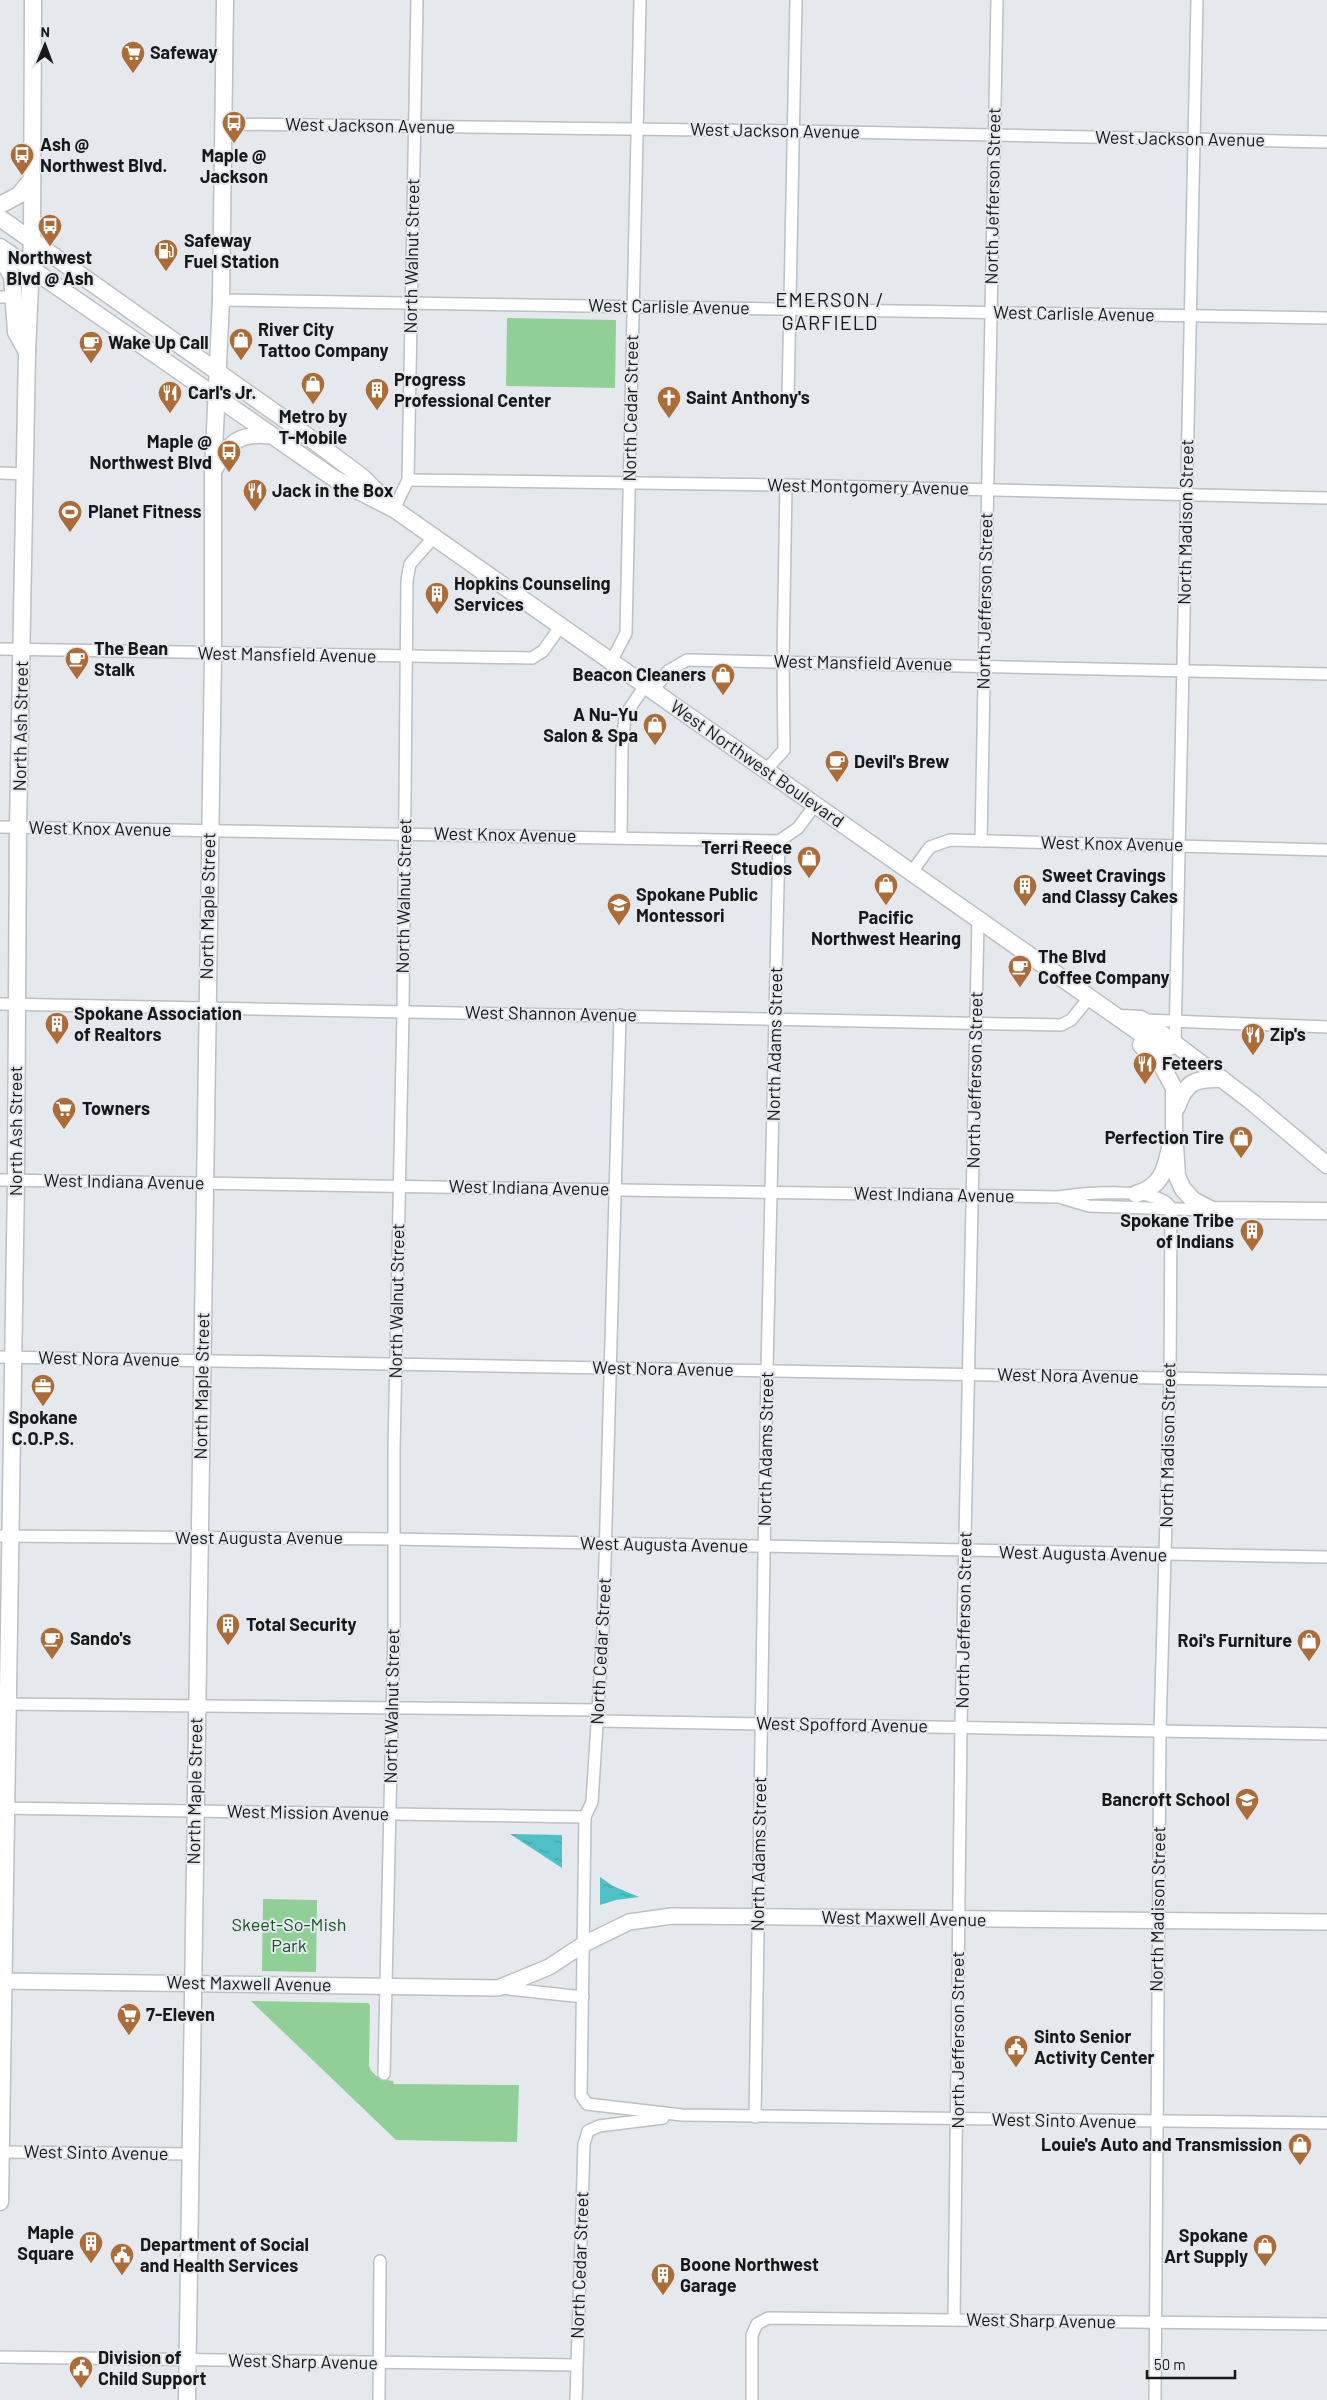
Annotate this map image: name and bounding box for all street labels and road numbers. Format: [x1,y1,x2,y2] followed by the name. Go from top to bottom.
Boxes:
[979,107,1005,285] street label: North Jefferson Street
[285,113,455,137] street label: West Jackson Avenue
[690,118,860,142] street label: West Jackson Avenue
[1095,126,1265,150] street label: West Jackson Avenue
[399,178,423,334] street label: North Walnut Street
[588,294,750,318] street label: West Carlisle Avenue
[993,301,1155,325] street label: West Carlisle Avenue
[618,334,642,482] street label: North Cedar Street
[1173,439,1197,605] street label: North Madison Street
[767,473,969,499] street label: West Montgomery Avenue
[971,512,997,690] street label: North Jefferson Street
[197,641,377,667] street label: West Mansfield Avenue
[773,649,953,675] street label: West Mansfield Avenue
[8,660,32,792] street label: North Ash Street
[666,695,849,832] street label: West Northwest Boulevard
[28,816,172,840] street label: West Knox Avenue
[391,818,415,974] street label: North Walnut Street
[433,822,577,846] street label: West Knox Avenue
[1040,831,1184,855] street label: West Knox Avenue
[195,832,219,980] street label: North Maple Street
[762,966,786,1121] street label: North Adams Street
[961,991,987,1169] street label: North Jefferson Street
[465,1000,637,1026] street label: West Shannon Avenue
[4,1066,26,1196] street label: North Ash Street
[43,1169,205,1193] street label: West Indiana Avenue
[448,1175,610,1199] street label: West Indiana Avenue
[853,1182,1015,1206] street label: West Indiana Avenue
[384,1223,408,1379] street label: North Walnut Street
[189,1312,213,1460] street label: North Maple Street
[38,1346,180,1370] street label: West Nora Avenue
[592,1356,734,1380] street label: West Nora Avenue
[1155,1362,1179,1528] street label: North Madison Street
[997,1363,1139,1387] street label: West Nora Avenue
[753,1371,777,1526] street label: North Adams Street
[175,1526,343,1548] street label: West Augusta Avenue
[950,1531,976,1709] street label: North Jefferson Street
[580,1532,748,1556] street label: West Augusta Avenue
[999,1541,1167,1565] street label: West Augusta Avenue
[585,1577,615,1725] street label: North Cedar Street
[379,1628,403,1784] street label: North Walnut Street
[756,1712,928,1736] street label: West Spofford Avenue
[182,1717,206,1865] street label: North Maple Street
[746,1776,770,1931] street label: North Adams Street
[227,1800,389,1824] street label: West Mission Avenue
[1145,1826,1169,1992] street label: North Madison Street
[821,1906,987,1930] street label: West Maxwell Avenue
[946,1951,968,2129] street label: North Jefferson Street
[166,1971,332,1995] street label: West Maxwell Avenue
[991,2108,1137,2132] street label: West Sinto Avenue
[23,2140,169,2164] street label: West Sinto Avenue
[565,2191,593,2339] street label: North Cedar Street
[966,2308,1116,2332] street label: West Sharp Avenue
[228,2349,378,2373] street label: West Sharp Avenue

